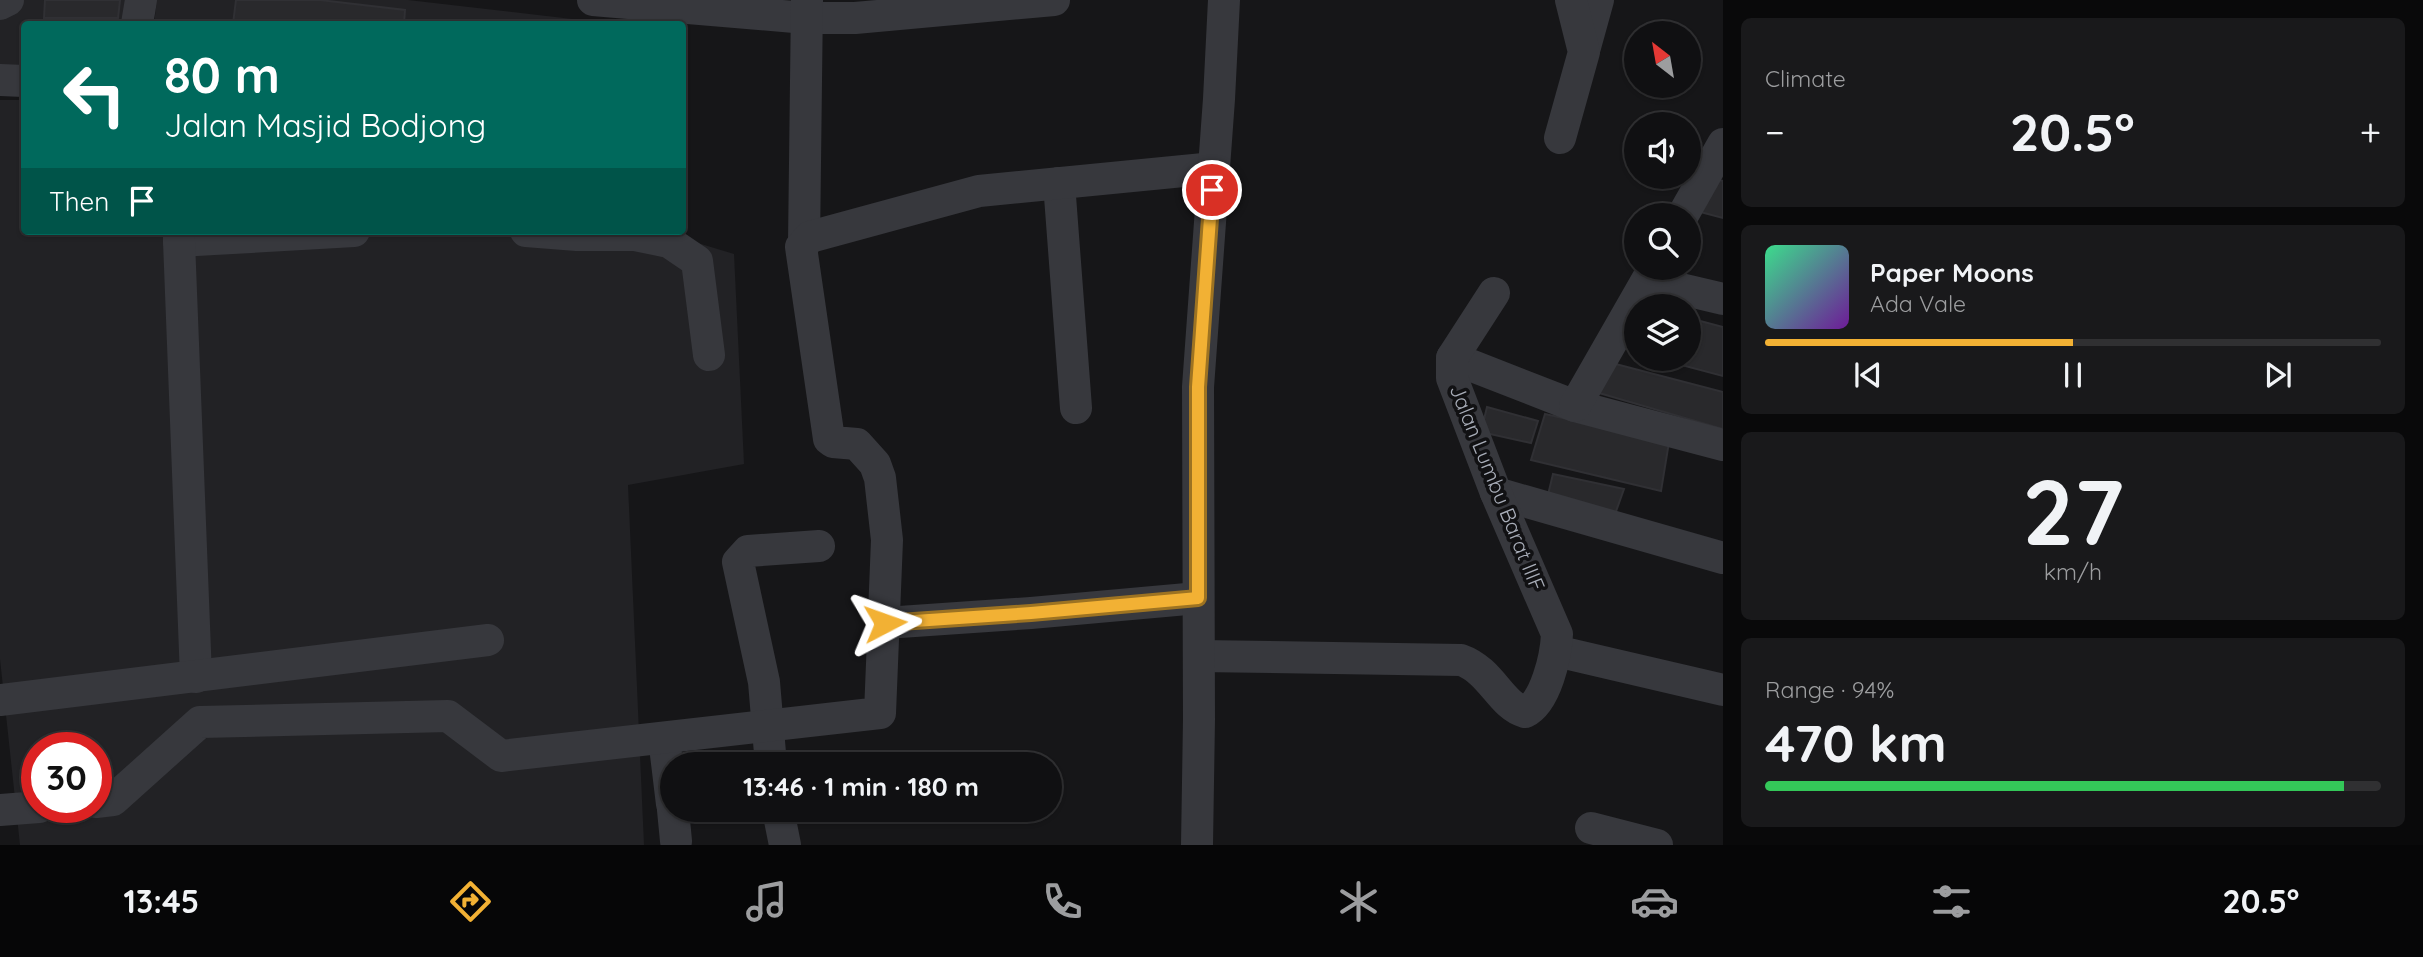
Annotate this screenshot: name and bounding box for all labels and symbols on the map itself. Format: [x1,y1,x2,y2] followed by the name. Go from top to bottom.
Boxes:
[1624,21,1701,98] north arrow
[1182,160,1242,220] pin
[1445,381,1551,595] street label: Jalan Lumbu Barat IIIF
[848,586,922,660] position arrow
[21,732,112,823] speed limit sign: 30

